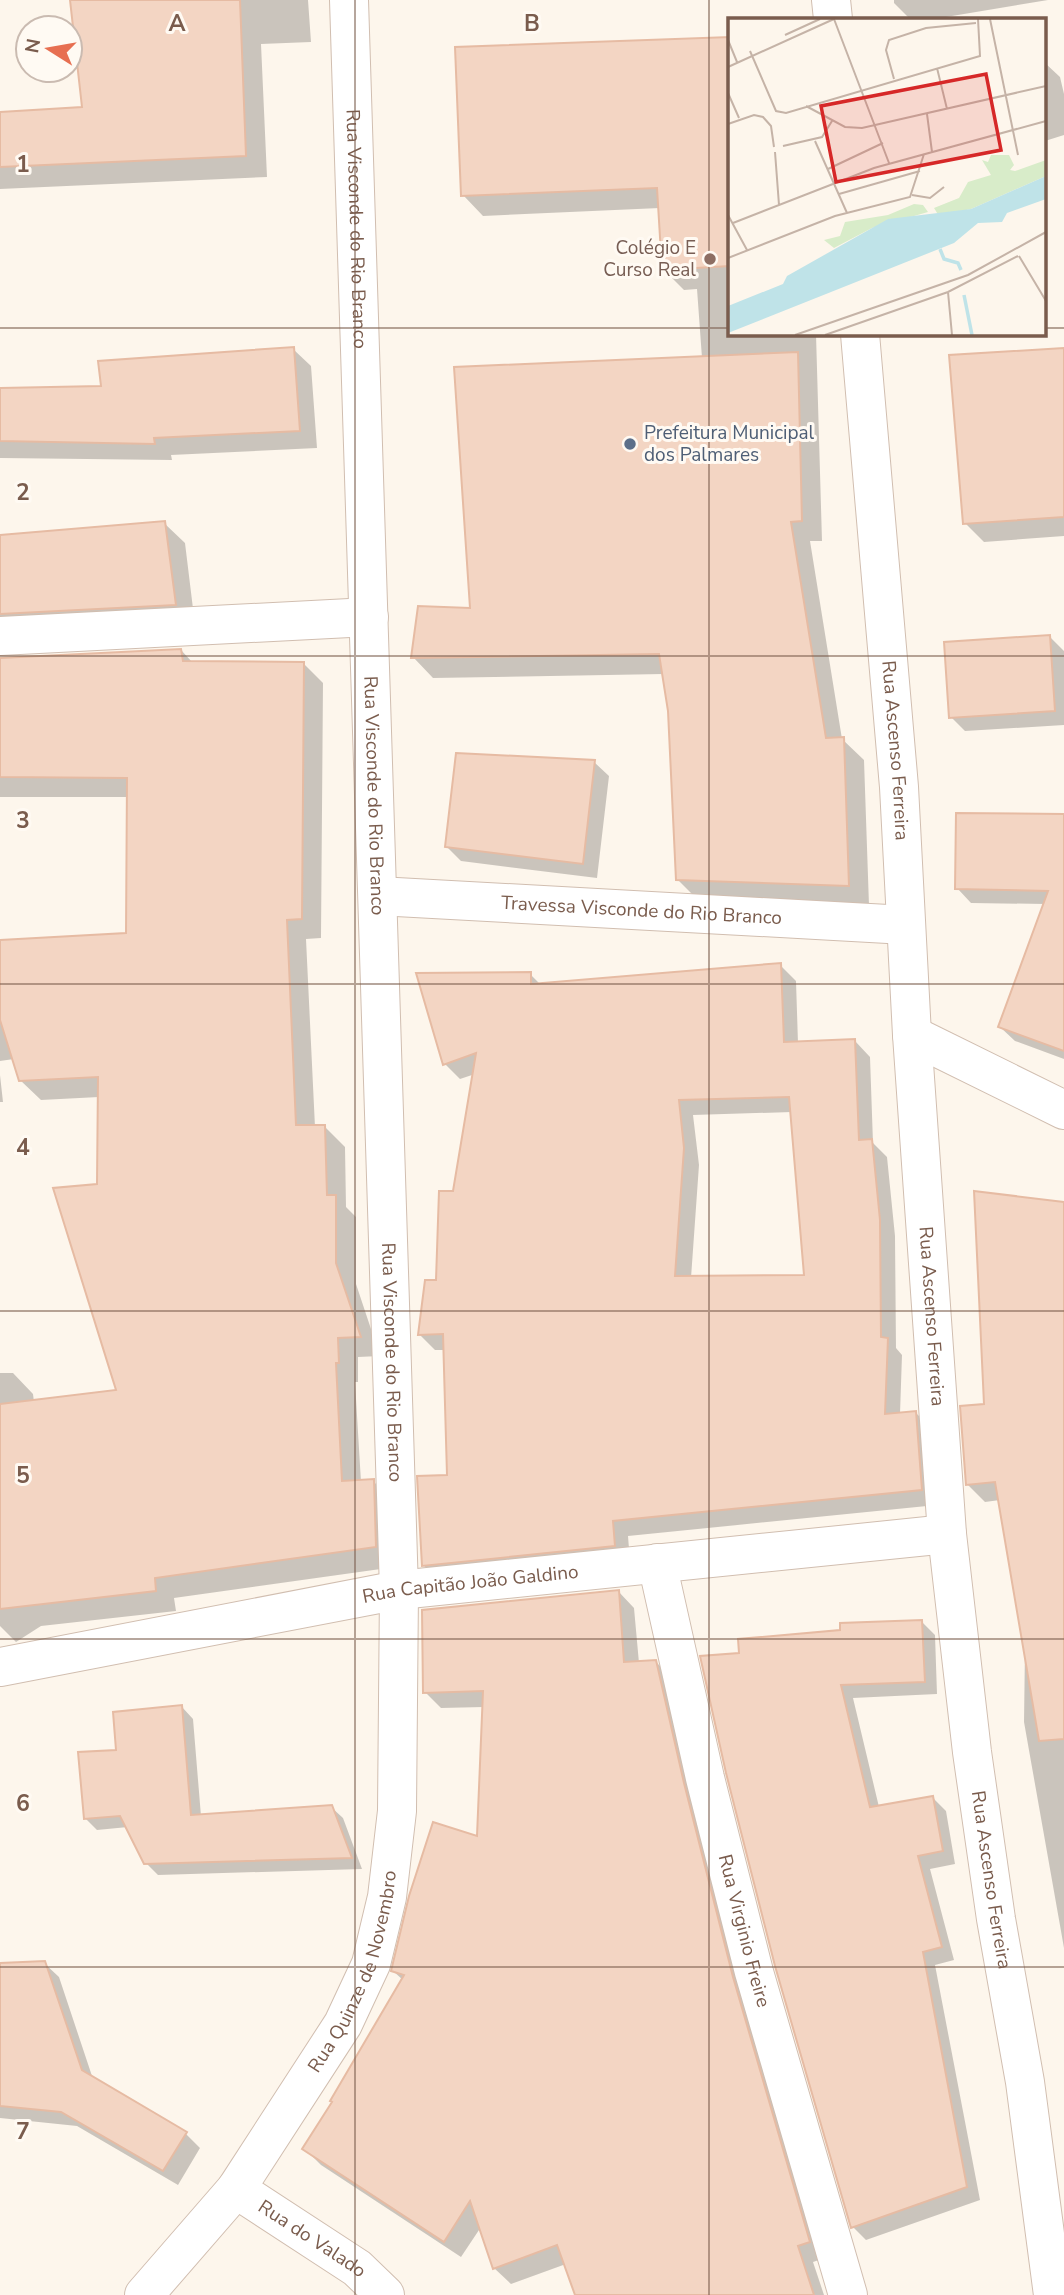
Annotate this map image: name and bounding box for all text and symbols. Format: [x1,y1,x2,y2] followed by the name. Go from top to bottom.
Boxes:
[168,8,186,39] text: A
[524,8,540,39] text: B
[14,14,84,84] north arrow
[728,18,1046,336] inset map
[19,36,47,55] text: N
[339,109,373,349] street label: Rua Visconde do Rio Branco
[16,149,30,180] text: 1
[603,235,696,283] place label: Colégio E Curso Real
[702,251,718,267] marker: Colégio E Curso Real
[644,420,815,468] place label: Prefeitura Municipal dos Palmares
[622,436,638,452] marker: Prefeitura Municipal dos Palmares
[16,477,30,508] text: 2
[875,659,915,841] street label: Rua Ascenso Ferreira
[357,675,391,916] street label: Rua Visconde do Rio Branco
[16,805,30,836] text: 3
[500,890,783,931] street label: Travessa Visconde do Rio Branco
[16,1132,30,1163] text: 4
[912,1225,951,1407] street label: Rua Ascenso Ferreira
[375,1242,409,1483] street label: Rua Visconde do Rio Branco
[16,1460,30,1491] text: 5
[360,1559,580,1610] street label: Rua Capitão João Galdino
[16,1788,30,1819] text: 6
[965,1789,1018,1971] street label: Rua Ascenso Ferreira
[712,1852,777,2010] street label: Rua Virginio Freire
[302,1869,403,2078] street label: Rua Quinze de Novembro
[16,2116,30,2147] text: 7
[253,2194,372,2283] street label: Rua do Valado

